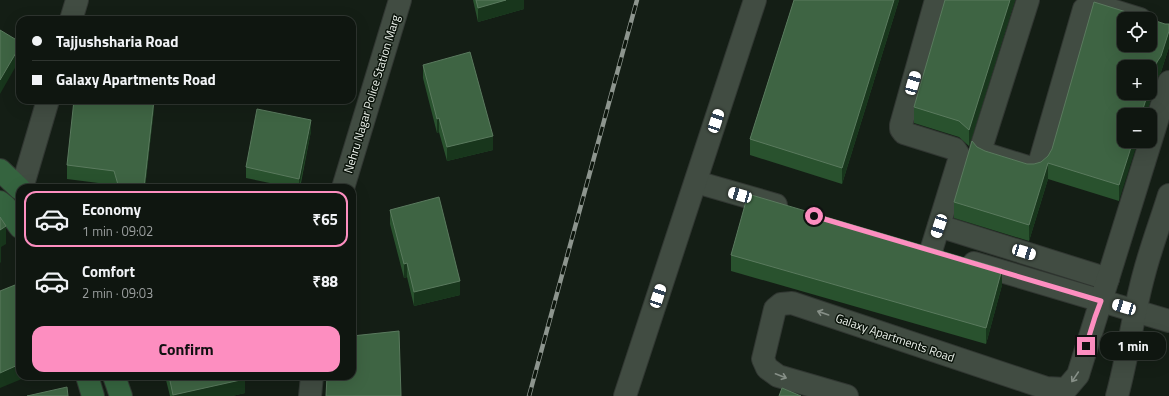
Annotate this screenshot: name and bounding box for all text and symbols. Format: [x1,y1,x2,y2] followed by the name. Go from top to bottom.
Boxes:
[338,12,405,175] street label: Nehru Nagar Police Station Marg
[1117,12,1157,148] map controls
[1117,12,1157,52] button: locate
[56,30,178,53] text: Tajjushsharia Road
[1117,60,1157,100] button: +
[56,68,216,91] text: Galaxy Apartments Road
[904,70,922,96] car
[707,108,725,134] car
[1117,108,1157,148] button: −
[727,186,753,204] car
[82,198,141,221] text: Economy
[34,201,70,237] icon: car
[805,207,823,225] route start
[313,208,338,231] text: ₹65
[929,213,949,239] car
[82,221,153,241] text: 1 min · 09:02
[1011,243,1037,261] car
[82,260,135,283] text: Comfort
[34,263,70,299] icon: car
[313,270,338,293] text: ₹88
[82,283,153,303] text: 2 min · 09:03
[649,283,667,309] car
[1111,298,1137,316] car
[833,308,957,367] street label: Galaxy Apartments Road
[818,309,830,317] one-way arrow
[32,326,340,372] button: Confirm
[1100,332,1166,360] callout: 1 min
[1117,336,1149,356] text: 1 min
[1077,337,1095,355] route end
[1071,371,1079,382] one-way arrow
[775,373,787,381] one-way arrow

